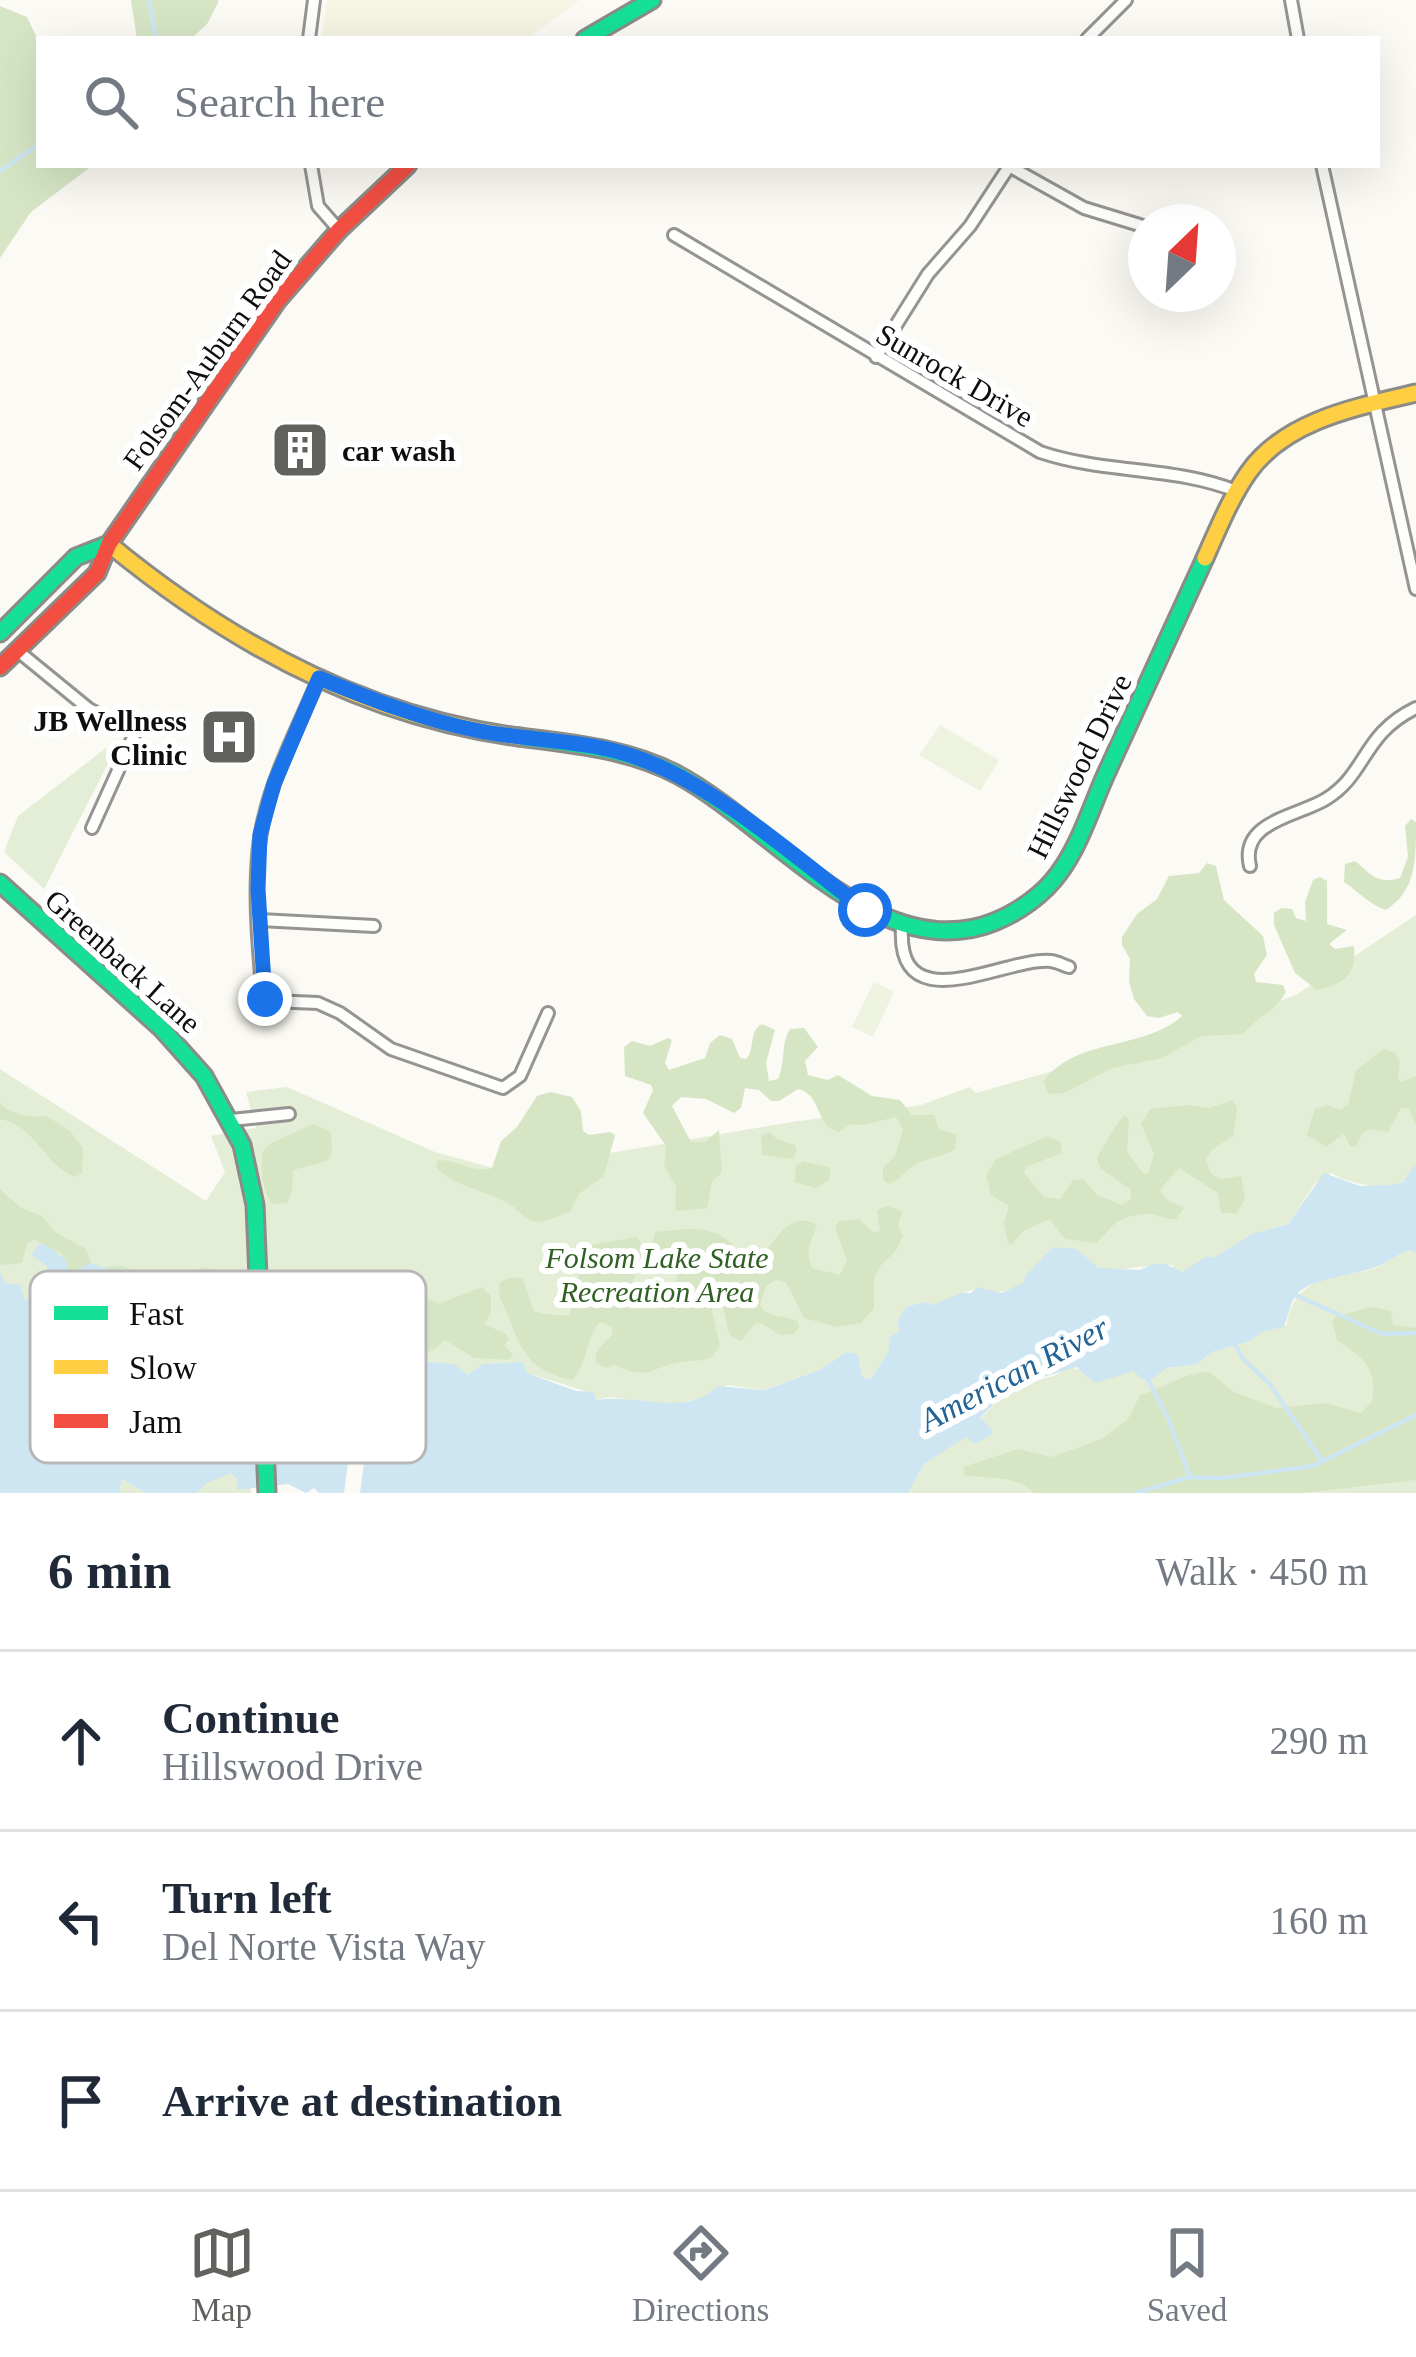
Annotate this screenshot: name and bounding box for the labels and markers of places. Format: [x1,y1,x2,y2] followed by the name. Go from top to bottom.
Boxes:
[269,419,331,481] building icon: car wash
[342,434,456,467] place label: car wash
[33,704,187,771] place label: JB Wellness Clinic
[198,706,260,768] hospital icon: JB Wellness Clinic

